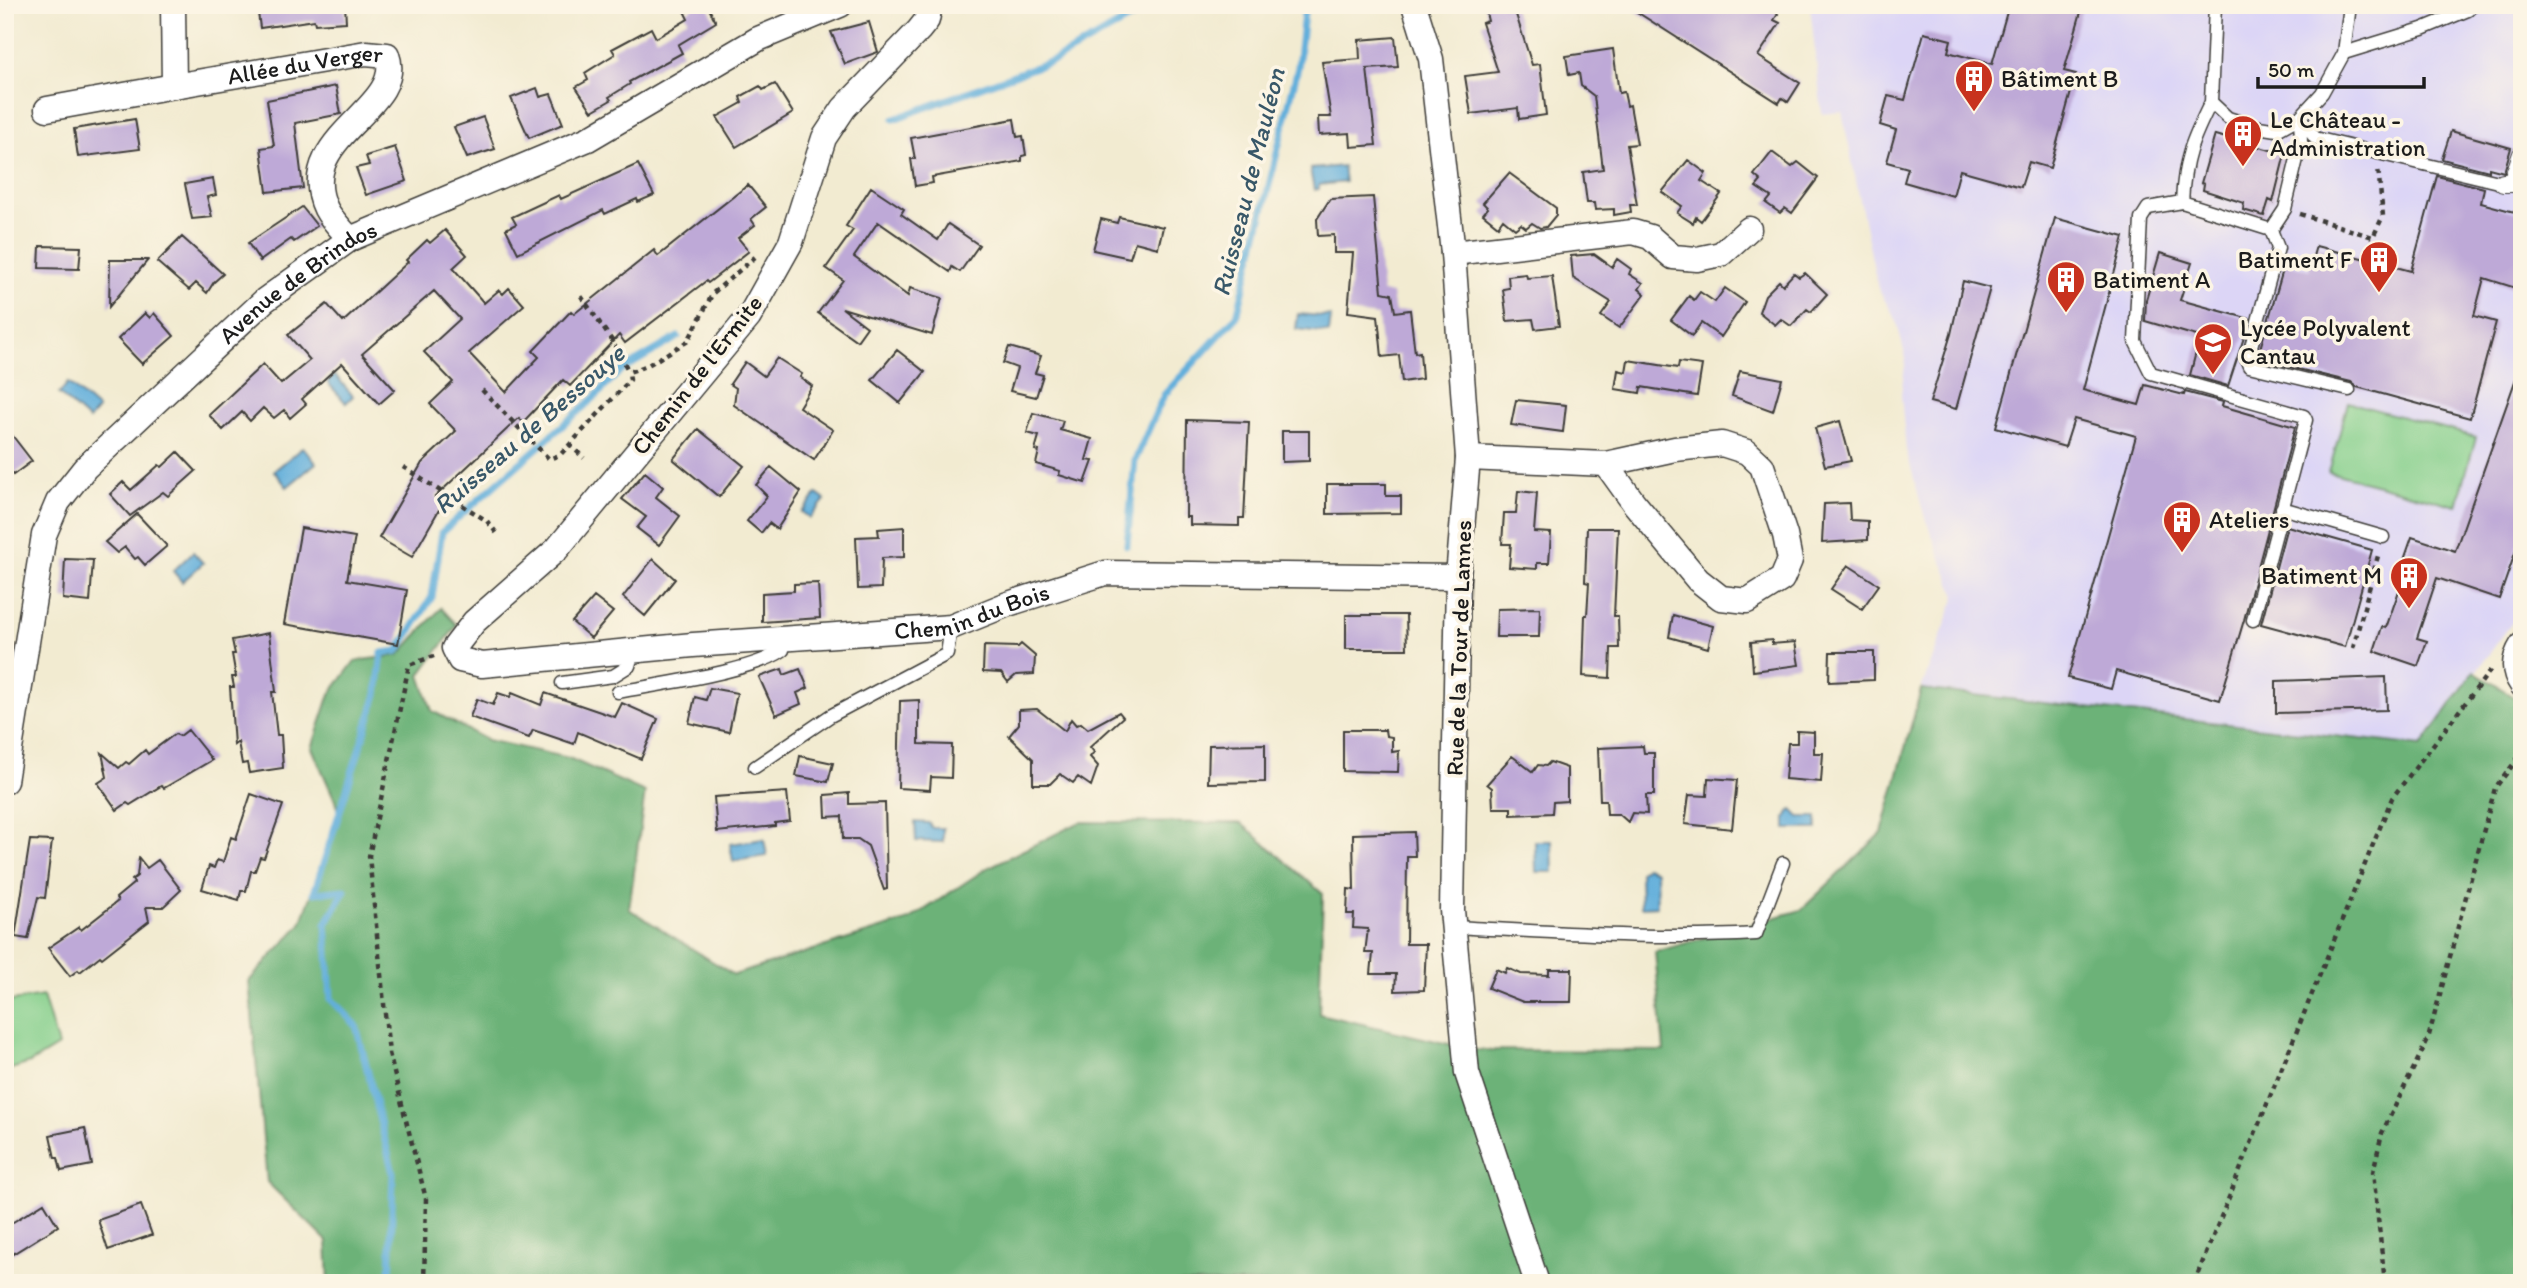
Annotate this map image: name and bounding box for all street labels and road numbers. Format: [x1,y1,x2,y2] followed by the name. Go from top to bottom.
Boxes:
[225,38,385,91] street label: Allée du Verger
[213,214,381,350] street label: Avenue de Brindos
[625,289,768,461] street label: Chemin de l'Ermite
[1440,520,1477,776] street label: Rue de la Tour de Lannes
[893,577,1053,645] street label: Chemin du Bois

